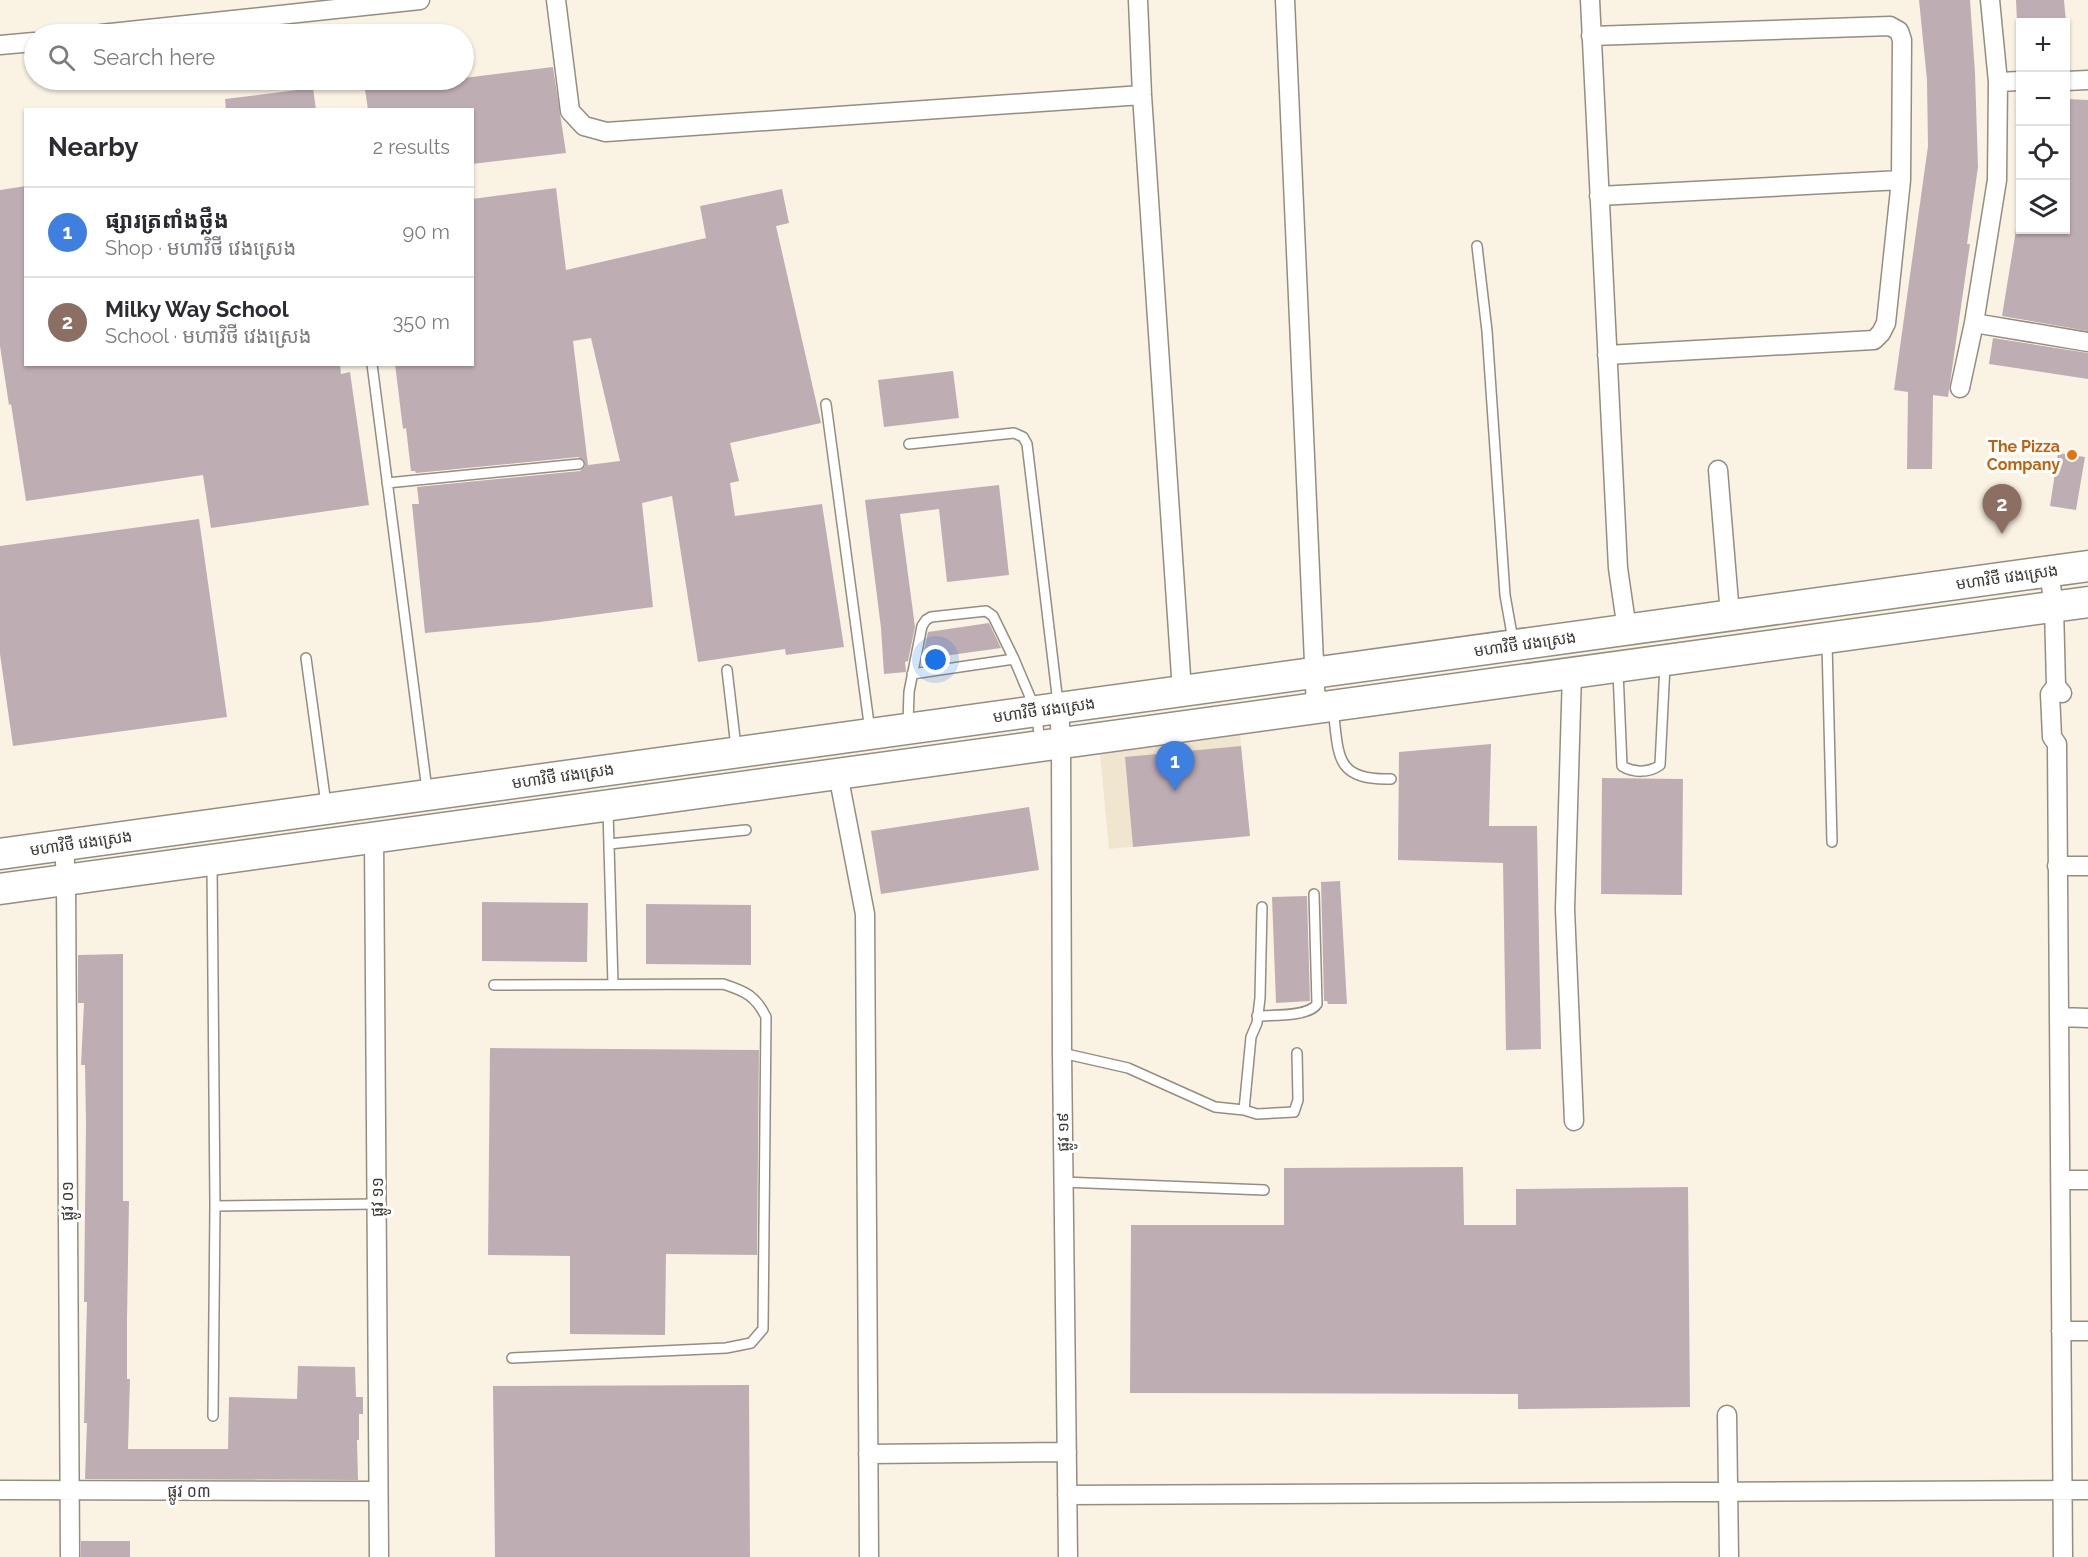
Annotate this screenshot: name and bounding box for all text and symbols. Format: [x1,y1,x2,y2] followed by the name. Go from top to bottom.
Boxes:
[2016,18,2070,234] map controls
[2016,18,2070,72] button: +
[24,24,474,90] search box
[45,41,78,74] icon: search
[93,44,215,70] text: Search here
[2016,72,2070,126] button: −
[2016,126,2070,180] button: locate
[48,132,138,162] text: Nearby
[373,135,450,159] text: 2 results
[2016,180,2070,234] button: layers
[105,207,229,233] text: ផ្សារត្រពាំងថ្លឹង
[63,220,72,244] text: 1
[403,220,450,244] text: 90 m
[105,236,296,260] text: Shop · មហាវិថី វេងស្រេង
[105,296,289,322] text: Milky Way School
[62,310,73,334] text: 2
[393,310,450,334] text: 350 m
[105,324,311,348] text: School · មហាវិថី វេងស្រេង
[1987,437,2060,474] place label: The Pizza Company
[2065,448,2079,462] marker: The Pizza Company
[1982,484,2022,534] pin: 2
[1954,559,2059,594] street label: មហាវិថី វេងស្រេង
[1472,626,1577,661] street label: មហាវិថី វេងស្រេង
[921,645,950,674] your location
[991,692,1096,727] street label: មហាវិថី វេងស្រេង
[1156,742,1194,791] pin: 1
[510,758,615,793] street label: មហាវិថី វេងស្រេង
[28,825,133,860] street label: មហាវិថី វេងស្រេង
[1053,1112,1078,1152] street label: ផ្លូវ ១៩
[368,1177,391,1217] street label: ផ្លូវ ១១
[58,1181,81,1221] street label: ផ្លូវ ០១
[167,1482,211,1505] street label: ផ្លូវ ០៣

